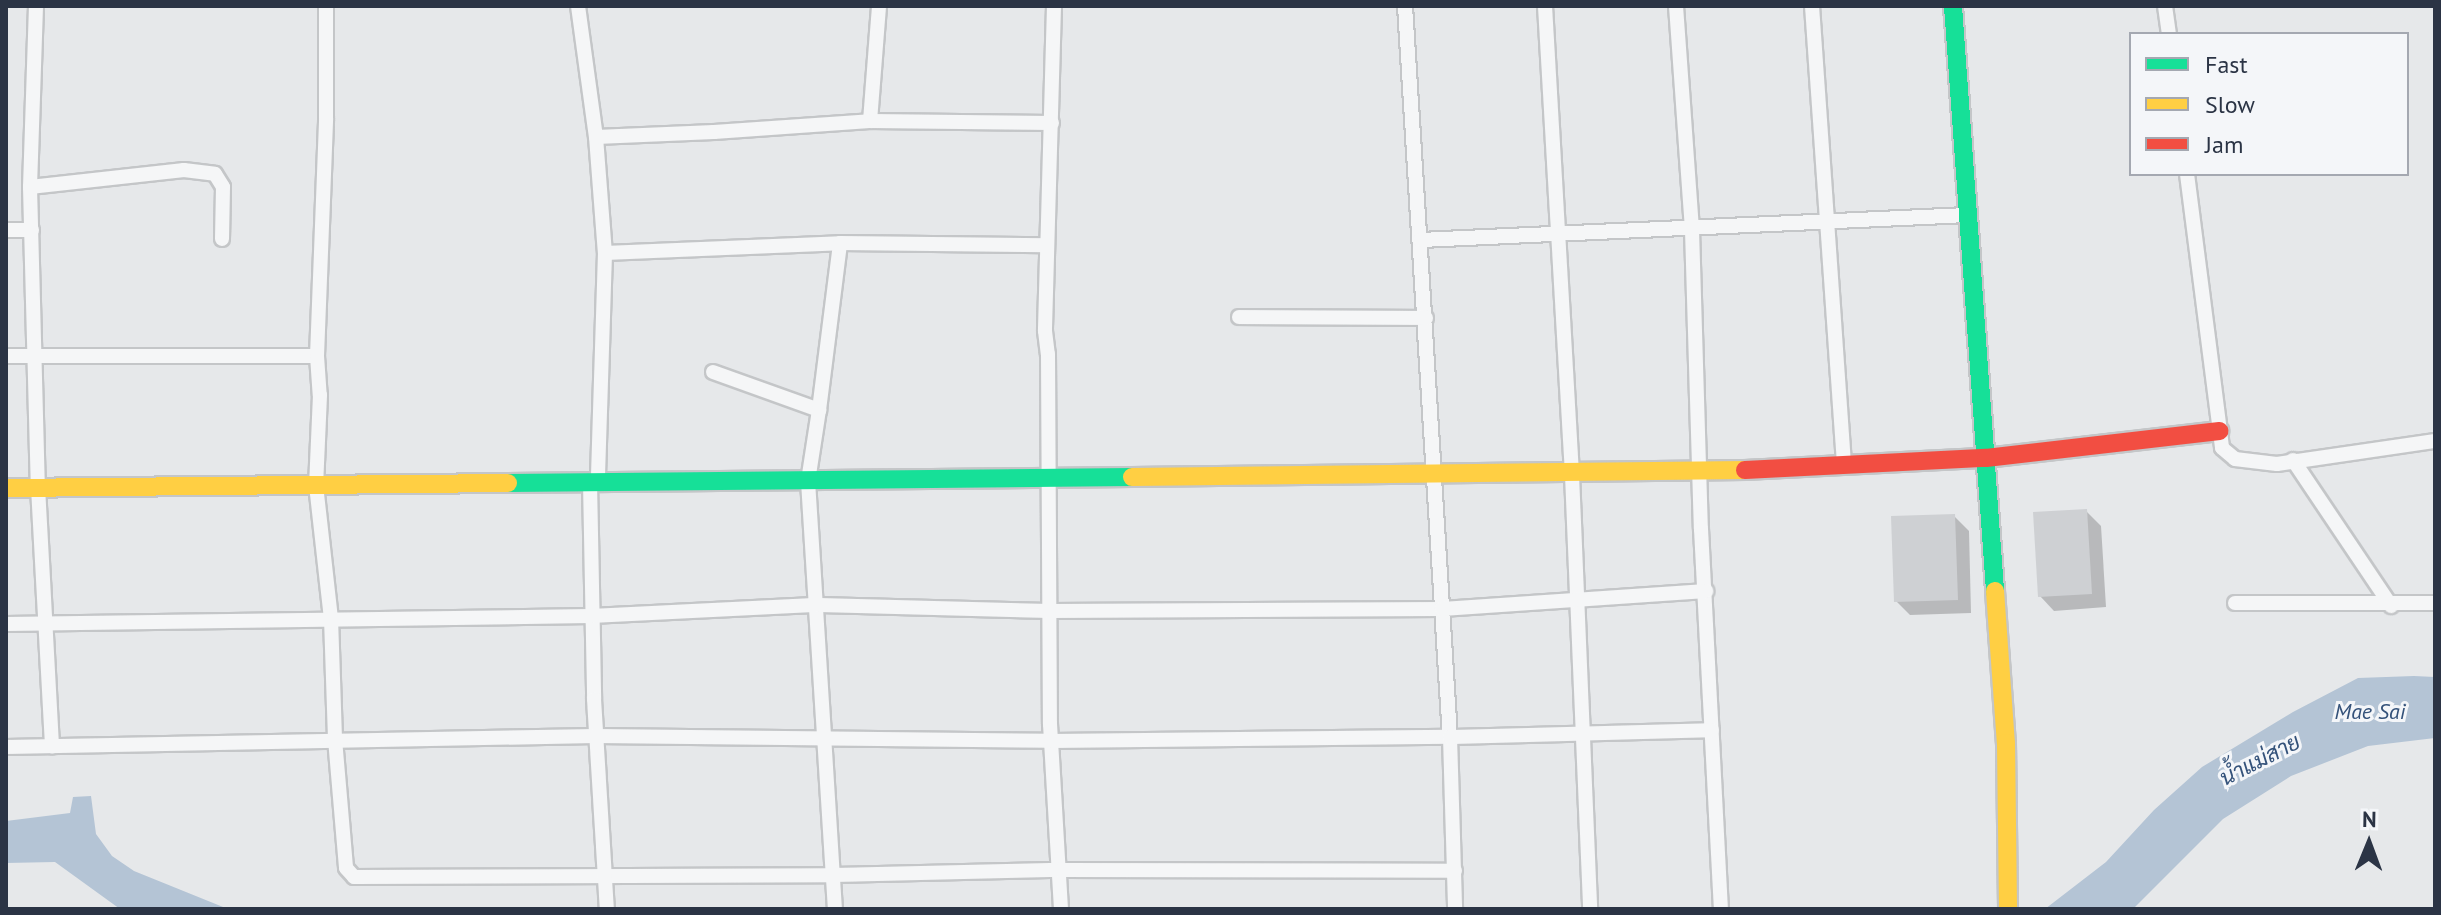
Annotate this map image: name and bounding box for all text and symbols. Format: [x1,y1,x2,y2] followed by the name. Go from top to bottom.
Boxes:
[2129,32,2409,176] legend
[2205,49,2248,80] text: Fast
[2205,89,2255,120] text: Slow
[2205,129,2243,160] text: Jam
[2335,699,2405,725] water label: Mae Sai
[2215,729,2305,791] water label: น้ำแม่สาย
[2329,803,2409,883] north arrow
[2362,805,2377,833] text: N

